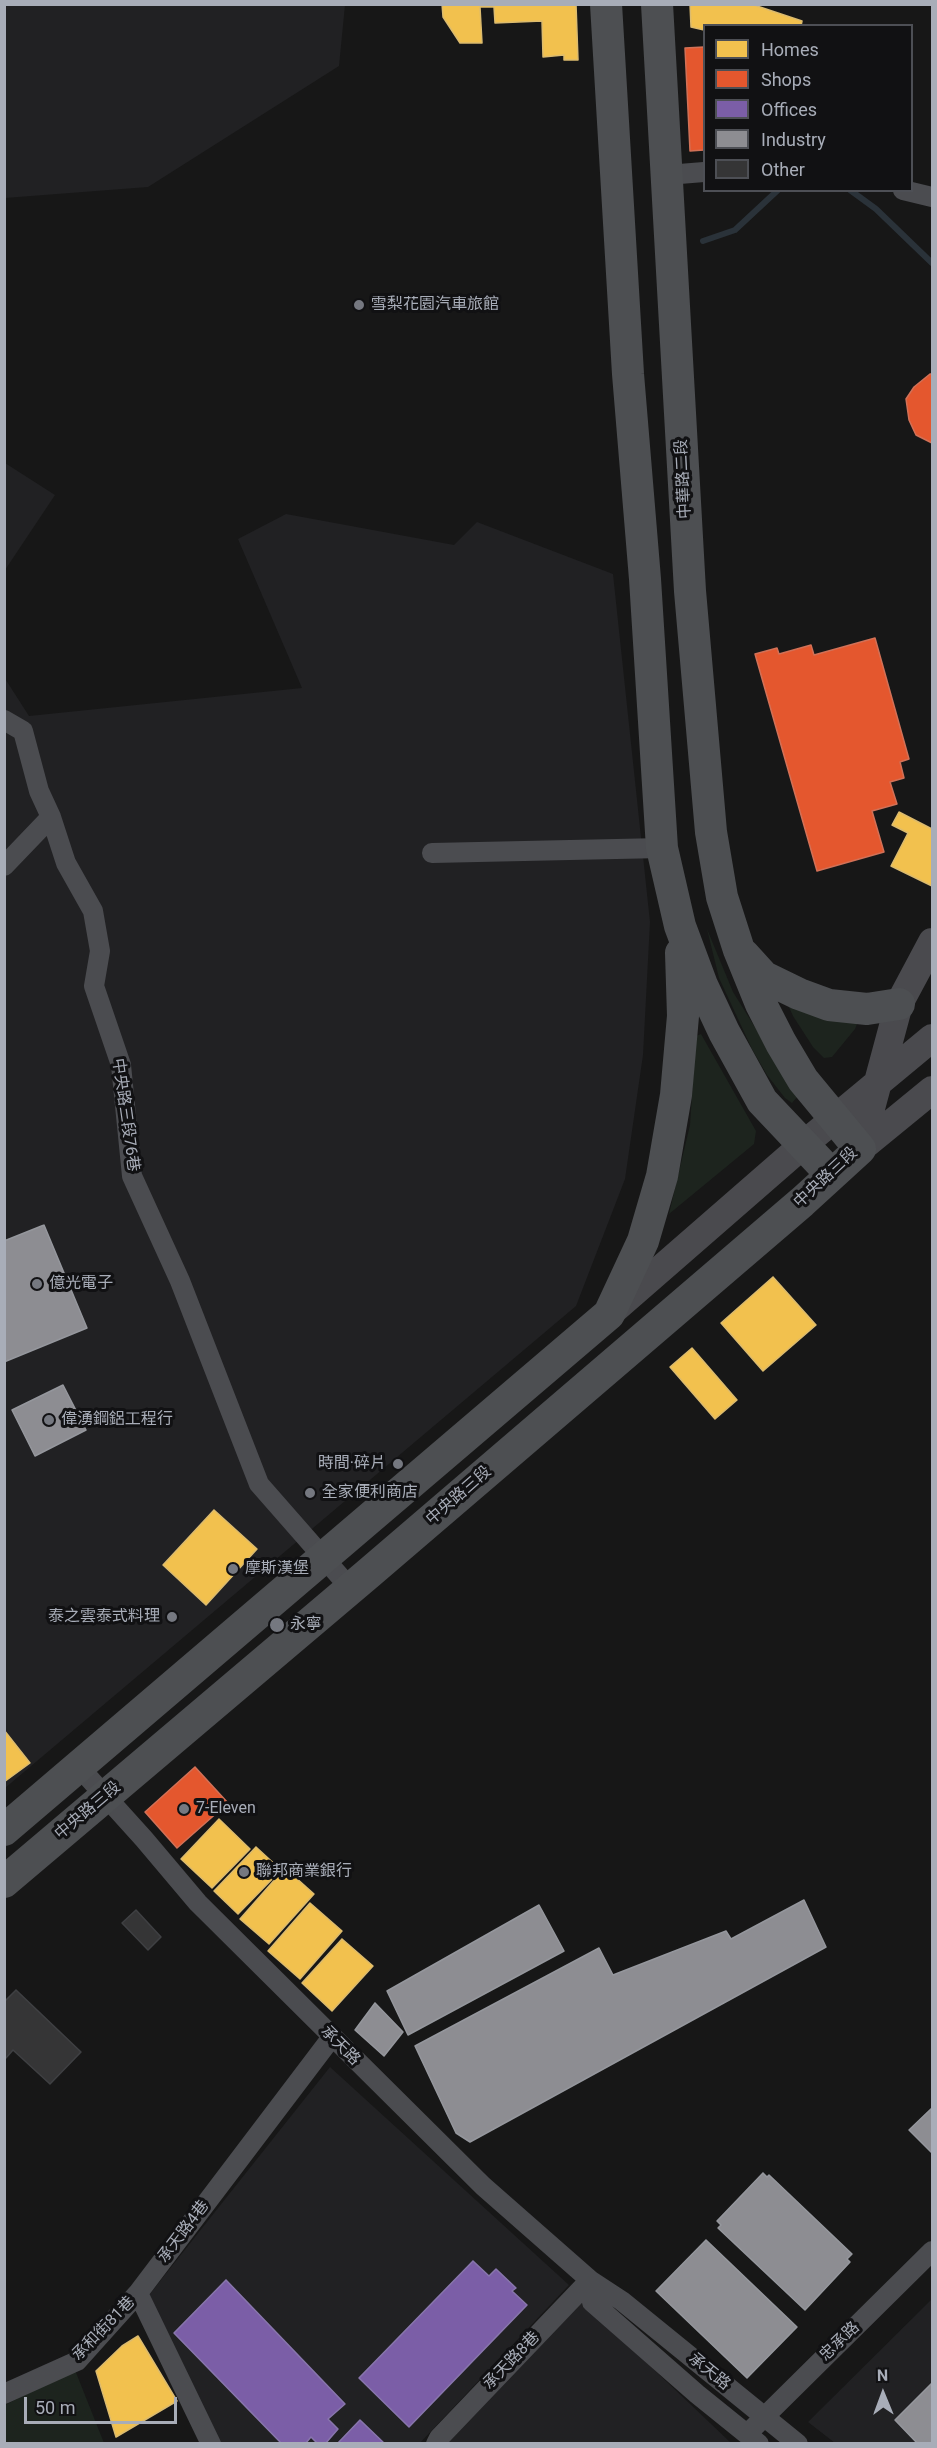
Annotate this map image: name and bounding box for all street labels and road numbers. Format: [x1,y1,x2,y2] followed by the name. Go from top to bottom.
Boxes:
[672,439,696,519] street label: 中華路二段
[108,1057,142,1173] street label: 中央路三段76巷
[790,1144,862,1212] street label: 中央路三段
[423,1463,495,1529] street label: 中央路三段
[51,1778,125,1844] street label: 中央路三段
[316,2022,364,2070] street label: 承天路
[154,2197,214,2267] street label: 承天路4巷
[69,2293,139,2365] street label: 承和街81巷
[816,2318,864,2366] street label: 忠承路
[480,2328,544,2394] street label: 承天路8巷
[684,2349,734,2395] street label: 承天路

